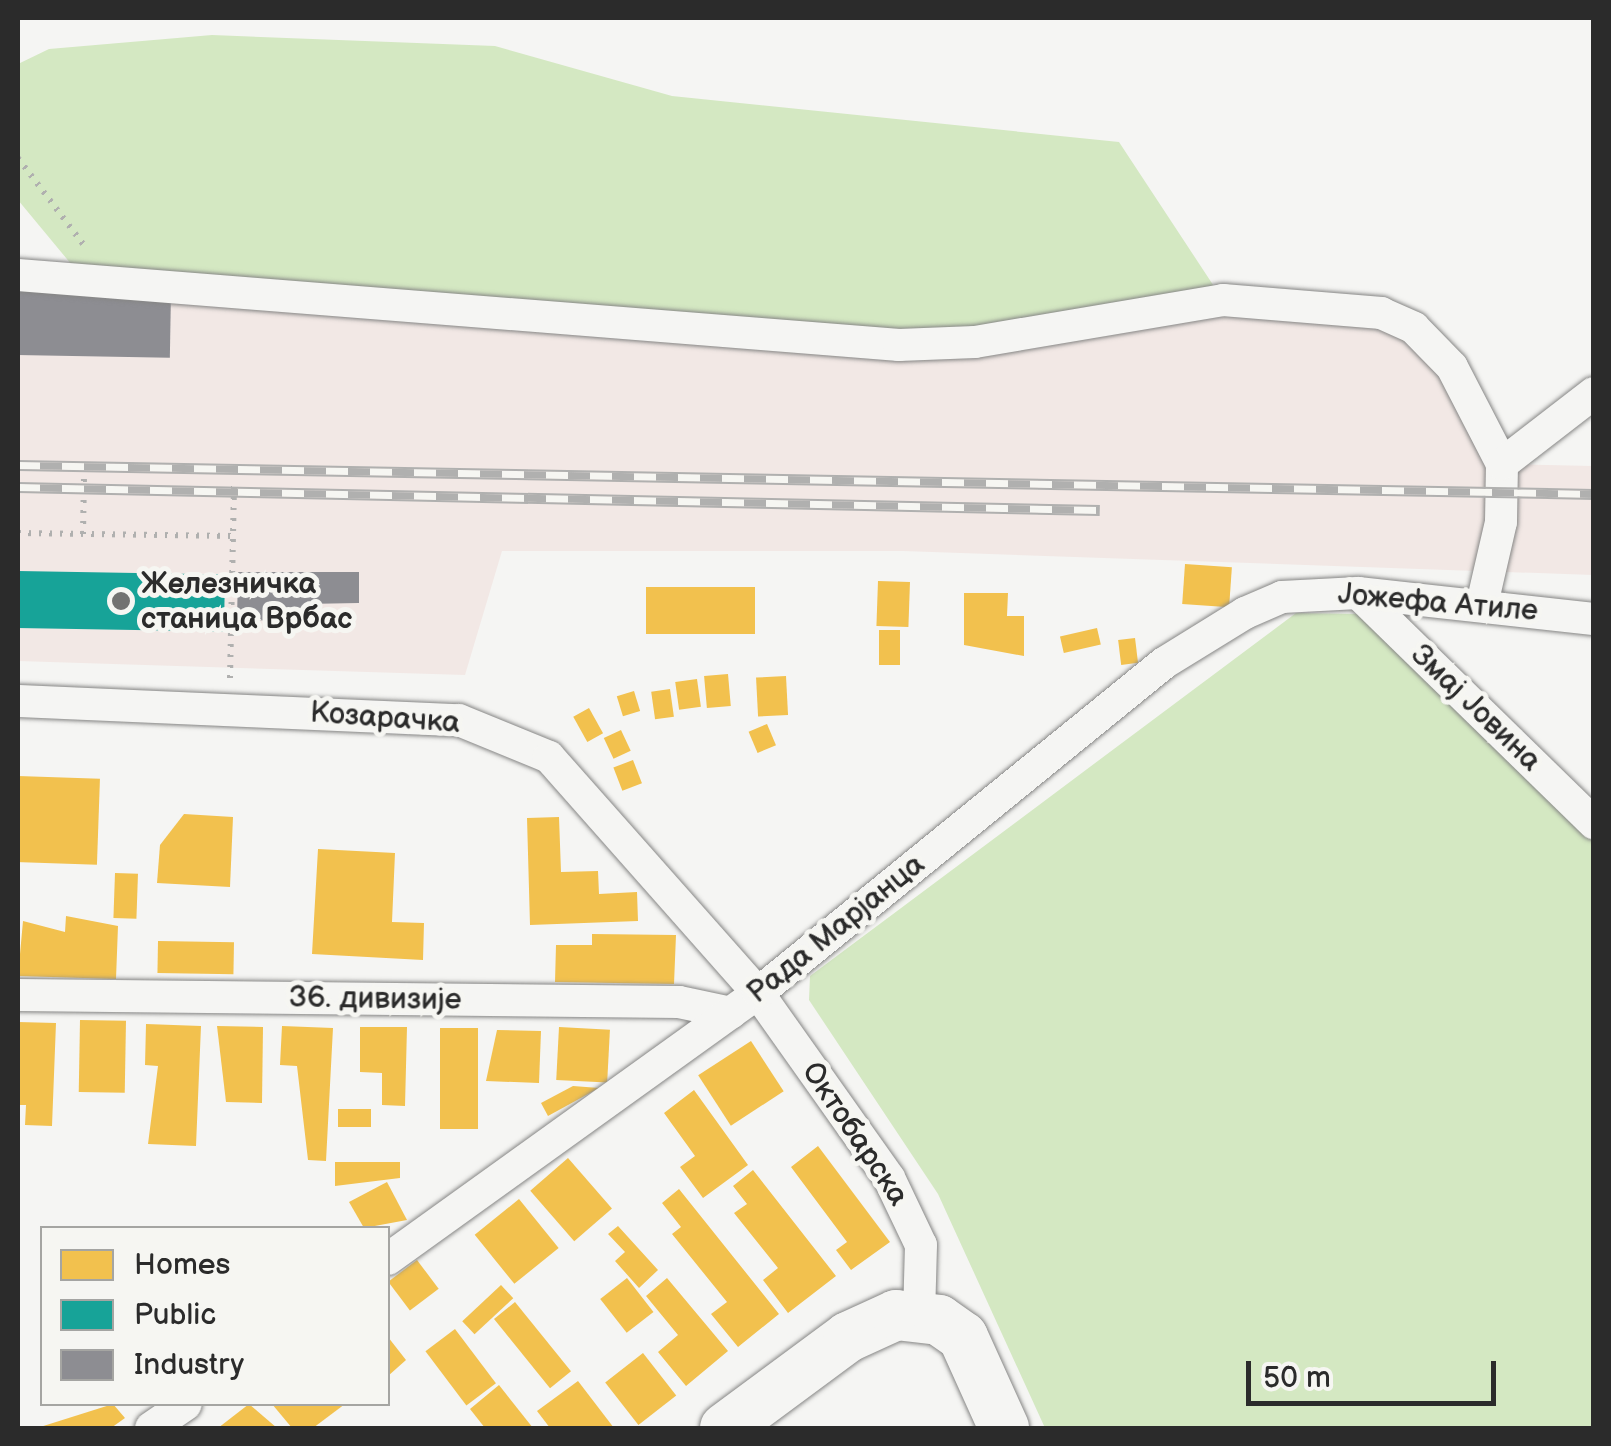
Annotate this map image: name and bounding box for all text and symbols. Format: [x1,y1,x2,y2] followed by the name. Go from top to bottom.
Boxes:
[141,566,352,636] place label: Железничка станица Врбас
[1337,576,1539,630] street label: Јожефа Атиле
[110,590,132,612] marker: Железничка станица Врбас
[1403,637,1549,779] street label: Змај Јовина
[309,695,461,741] street label: Козарачка
[740,847,932,1011] street label: Рада Марјанца
[288,979,462,1019] street label: 36. дивизије
[794,1055,916,1213] street label: Октобарска
[40,1226,390,1406] legend
[134,1247,230,1283] text: Homes
[134,1297,216,1333] text: Public
[1251,1341,1501,1403] scale bar
[134,1347,244,1383] text: Industry
[1263,1360,1331,1396] text: 50 m

